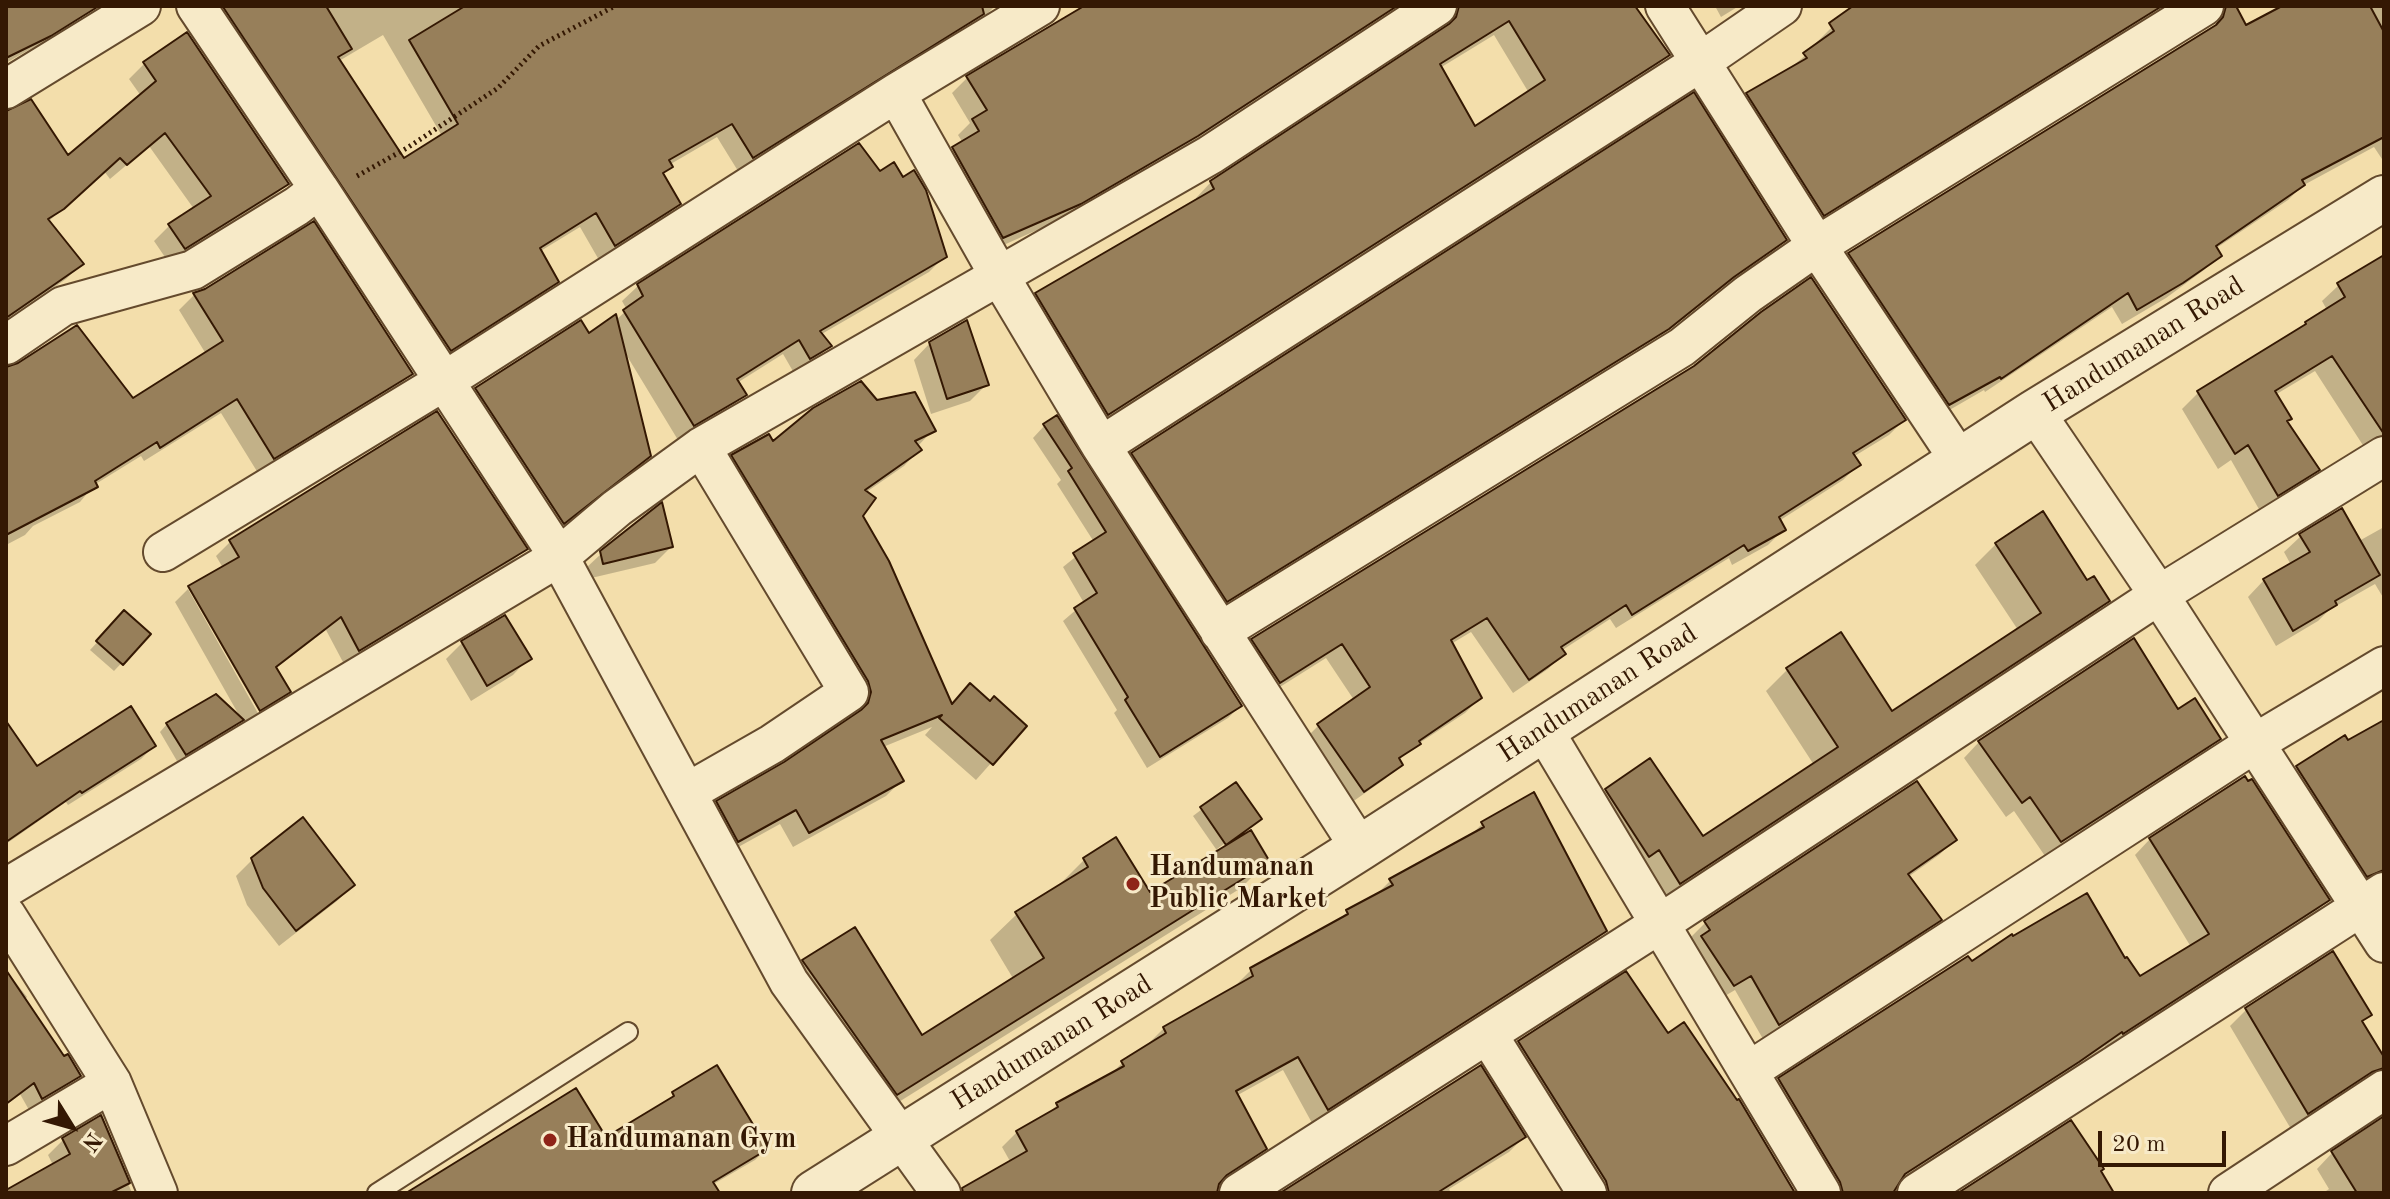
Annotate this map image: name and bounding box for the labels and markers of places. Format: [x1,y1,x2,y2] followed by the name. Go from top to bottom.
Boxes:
[1149,851,1327,917] place label: Handumanan Public Market
[1124,875,1142,893] marker: Handumanan Public Market
[566,1123,796,1157] place label: Handumanan Gym
[541,1131,559,1149] marker: Handumanan Gym

